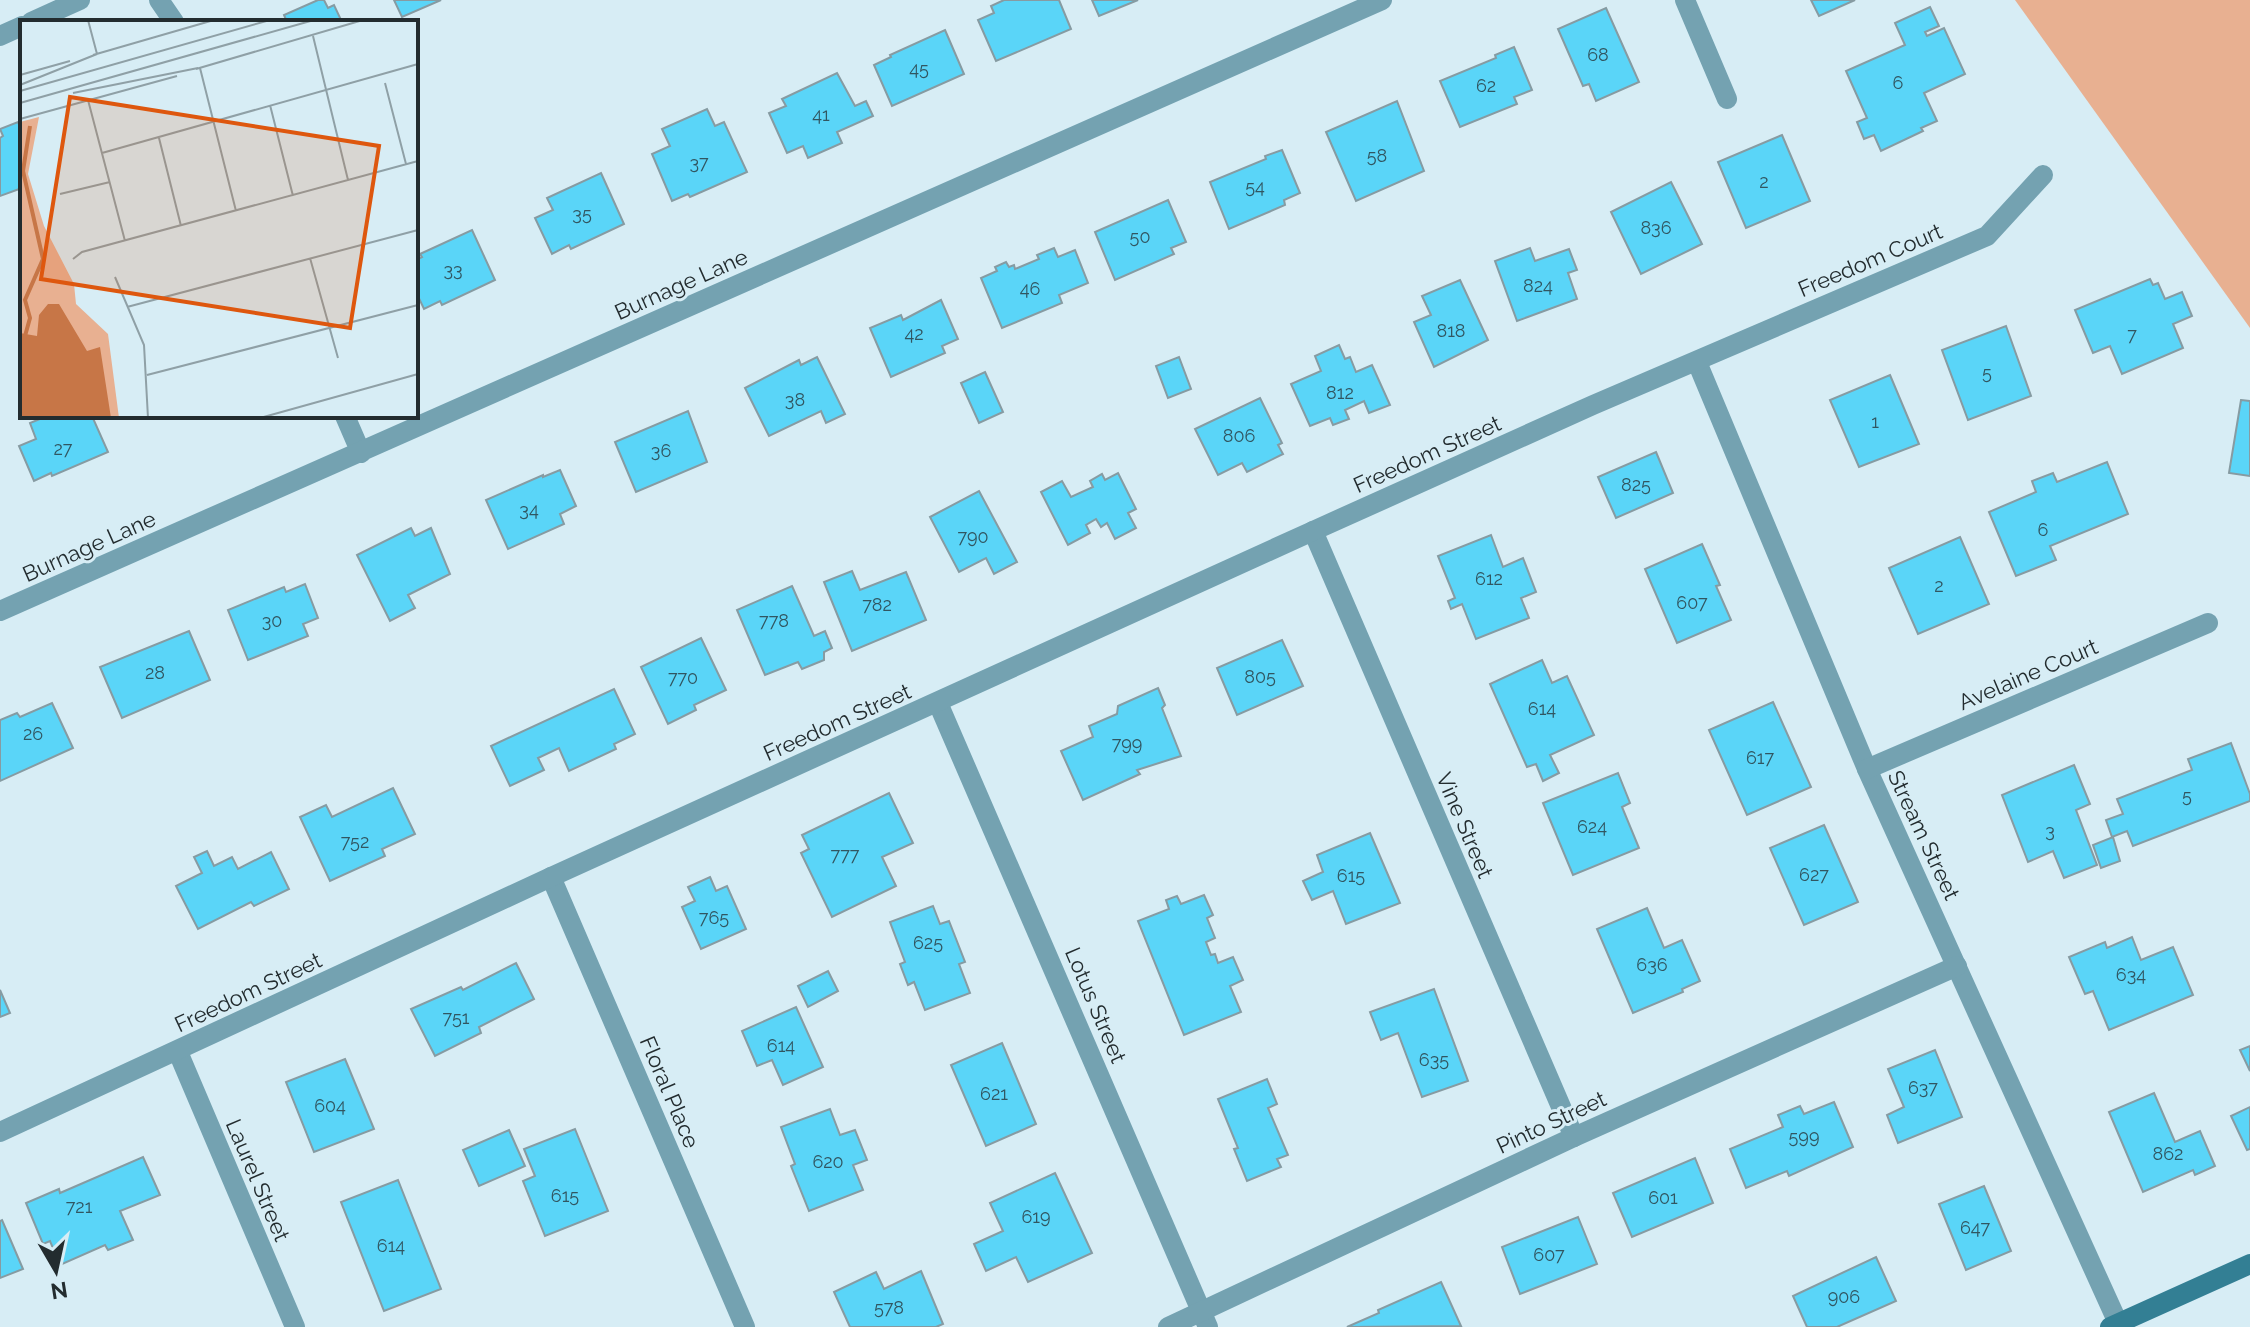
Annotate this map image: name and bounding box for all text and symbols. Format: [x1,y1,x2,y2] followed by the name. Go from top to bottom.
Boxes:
[20,20,418,418] inset map
[1587,44,1609,65] house number: 68
[909,58,929,79] house number: 45
[1893,72,1904,93] house number: 6
[1476,75,1496,96] house number: 62
[812,104,830,125] house number: 41
[1367,145,1387,166] house number: 58
[689,152,709,173] house number: 37
[1759,171,1769,192] house number: 2
[1245,176,1265,197] house number: 54
[572,203,592,224] house number: 35
[1640,217,1672,238] house number: 836
[1794,218,1947,302] street label: Freedom Court
[1130,226,1150,247] house number: 50
[610,243,752,325] street label: Burnage Lane
[443,259,463,280] house number: 33
[1523,275,1553,296] house number: 824
[1020,278,1040,299] house number: 46
[1436,320,1466,341] house number: 818
[904,323,924,344] house number: 42
[2127,324,2137,345] house number: 7
[1982,362,1992,383] house number: 5
[1326,382,1354,403] house number: 812
[785,389,805,410] house number: 38
[1349,410,1505,498] street label: Freedom Street
[1871,411,1879,432] house number: 1
[1223,425,1255,446] house number: 806
[53,438,73,459] house number: 27
[651,440,671,461] house number: 36
[1621,474,1651,495] house number: 825
[519,499,539,520] house number: 34
[18,505,160,587] street label: Burnage Lane
[2038,519,2049,540] house number: 6
[957,526,989,547] house number: 790
[1475,568,1503,589] house number: 612
[1934,575,1944,596] house number: 2
[1676,592,1708,613] house number: 607
[862,594,892,615] house number: 782
[262,610,282,631] house number: 30
[759,610,789,631] house number: 778
[1954,633,2102,715] street label: Avelaine Court
[145,662,165,683] house number: 28
[1244,666,1276,687] house number: 805
[668,667,698,688] house number: 770
[759,678,915,766] street label: Freedom Street
[1528,698,1556,719] house number: 614
[23,723,43,744] house number: 26
[1112,733,1142,754] house number: 799
[1746,747,1774,768] house number: 617
[1883,766,1966,904] street label: Stream Street
[1431,768,1499,882] street label: Vine Street
[2182,785,2192,806] house number: 5
[1577,816,1607,837] house number: 624
[2045,820,2055,841] house number: 3
[341,831,369,852] house number: 752
[831,844,860,865] house number: 777
[1799,864,1829,885] house number: 627
[1337,865,1365,886] house number: 615
[699,907,729,928] house number: 765
[913,932,943,953] house number: 625
[1060,943,1132,1067] street label: Lotus Street
[170,946,326,1037] street label: Freedom Street
[1636,954,1668,975] house number: 636
[2116,964,2146,985] house number: 634
[443,1007,470,1028] house number: 751
[635,1032,705,1152] street label: Floral Place
[767,1035,795,1056] house number: 614
[1419,1049,1449,1070] house number: 635
[1908,1077,1938,1098] house number: 637
[980,1083,1008,1104] house number: 621
[1492,1085,1611,1159] street label: Pinto Street
[314,1095,346,1116] house number: 604
[221,1115,296,1246] street label: Laurel Street
[1789,1126,1819,1147] house number: 599
[2153,1143,2183,1164] house number: 862
[812,1151,844,1172] house number: 620
[551,1185,579,1206] house number: 615
[1648,1187,1678,1208] house number: 601
[66,1196,93,1217] house number: 721
[1021,1206,1051,1227] house number: 619
[1960,1217,1990,1238] house number: 647
[16,1231,96,1311] north arrow
[377,1235,405,1256] house number: 614
[1533,1244,1565,1265] house number: 607
[49,1277,69,1305] text: N
[1828,1286,1860,1307] house number: 906
[874,1297,904,1318] house number: 578

